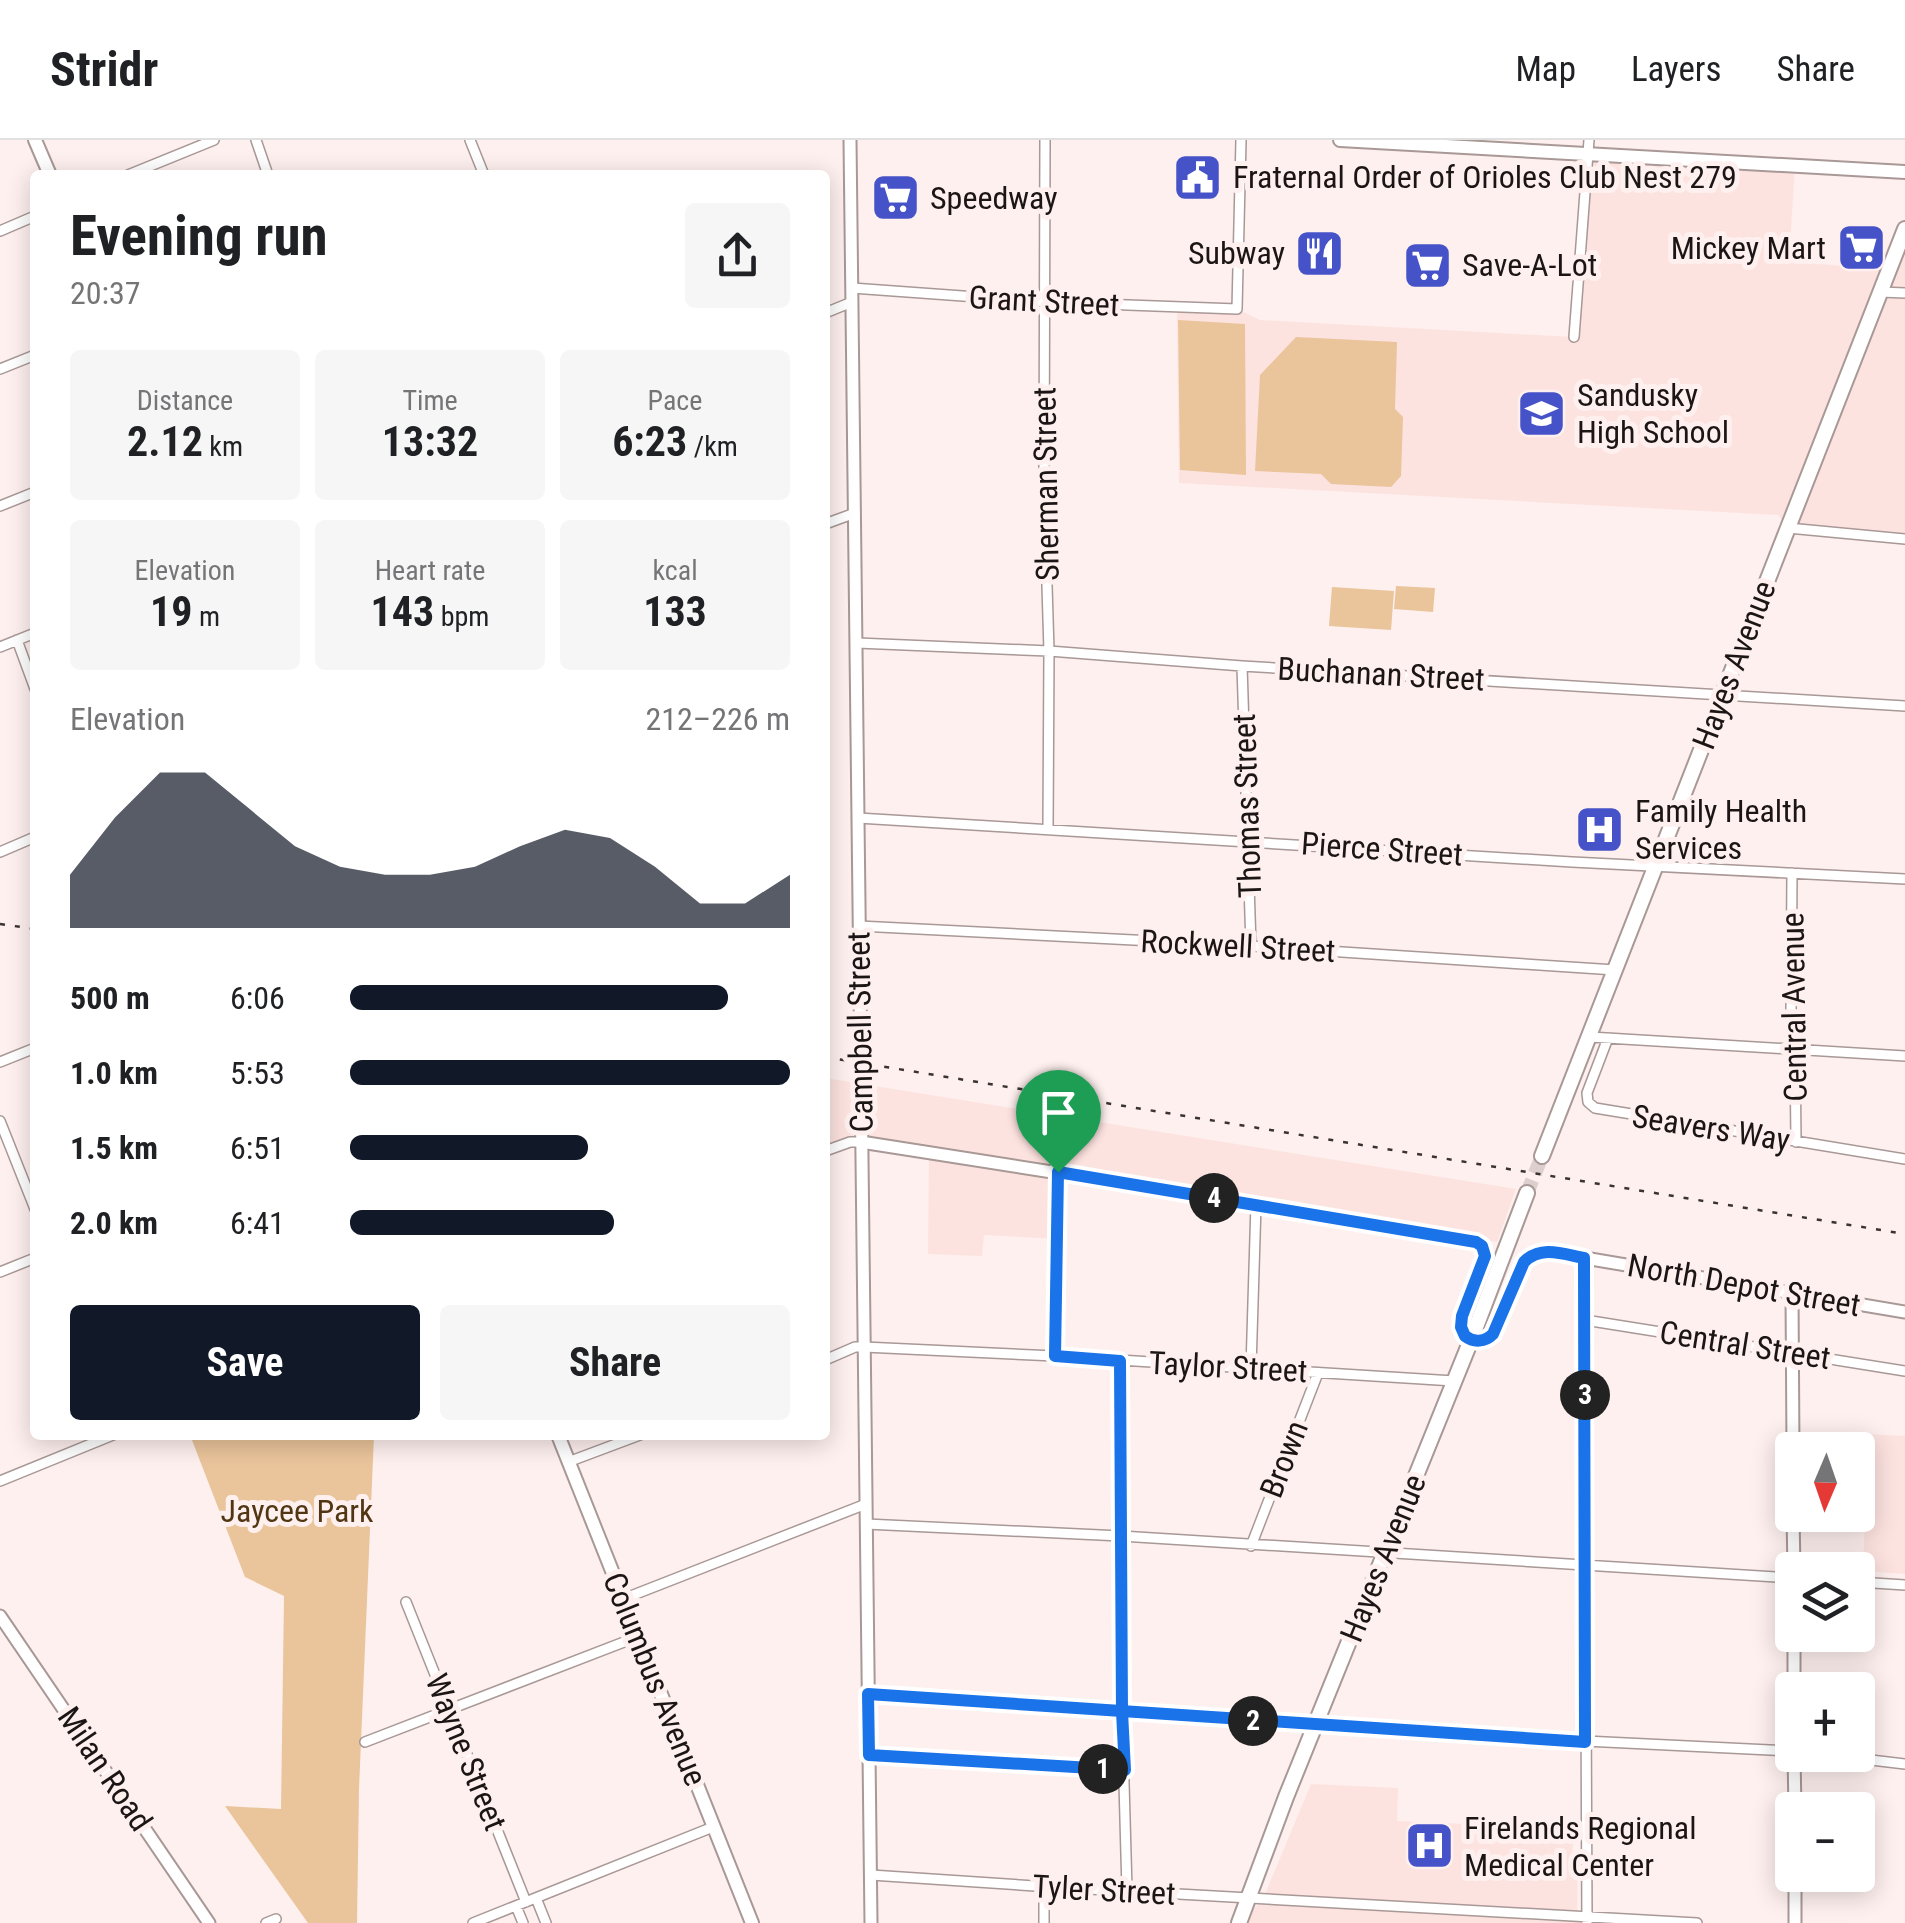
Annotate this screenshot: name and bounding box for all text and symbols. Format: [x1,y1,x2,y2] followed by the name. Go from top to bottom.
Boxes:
[50,41,158,98] text: Stridr
[1515,49,1576,90] text: Map
[1631,49,1721,90] text: Layers
[1776,49,1855,90] text: Share
[1172,151,1224,203] public building icon: Fraternal Order of Orioles Club Nest 279
[1233,158,1737,196] place label: Fraternal Order of Orioles Club Nest 279
[869,172,921,224] supermarket icon: Speedway
[930,179,1057,217] place label: Speedway
[685,203,790,308] button: share
[70,204,328,268] text: Evening run
[1835,222,1887,274] supermarket icon: Mickey Mart
[1294,227,1346,279] restaurant icon: Subway
[1671,229,1826,267] place label: Mickey Mart
[1188,234,1285,272] place label: Subway
[1401,239,1453,291] supermarket icon: Save-A-Lot
[1462,246,1597,284] place label: Save-A-Lot
[70,274,141,312] text: 20:37
[968,278,1120,324] street label: Grant Street
[1577,376,1729,451] place label: Sandusky High School
[137,384,233,417] text: Distance
[402,384,458,417] text: Time
[648,384,702,417] text: Pace
[1025,387,1067,581] street label: Sherman Street
[1516,387,1568,439] school or university icon: Sandusky High School
[127,417,203,466] text: 2.12
[382,417,478,466] text: 13:32
[612,417,687,466] text: 6:23
[203,430,243,463] text: km
[687,430,738,463] text: /km
[135,554,235,587] text: Elevation
[375,554,485,587] text: Heart rate
[652,554,698,587] text: kcal
[1685,576,1783,754] street label: Hayes Avenue
[150,587,192,636] text: 19
[371,587,434,636] text: 143
[643,587,707,636] text: 133
[192,600,220,633] text: m
[434,600,489,633] text: bpm
[1277,650,1485,698] street label: Buchanan Street
[70,700,185,738] text: Elevation
[645,700,790,738] text: 212–226 m
[1225,713,1269,899] street label: Thomas Street
[1635,792,1807,867] place label: Family Health Services
[1574,803,1626,855] hospital icon: Family Health Services
[1300,824,1464,874] street label: Pierce Street
[1773,912,1815,1102] street label: Central Avenue
[1140,922,1336,970] street label: Rockwell Street
[839,931,881,1133] street label: Campbell Street
[70,979,150,1017] text: 500 m
[230,979,285,1017] text: 6:06
[70,1054,158,1092] text: 1.0 km
[230,1054,285,1092] text: 5:53
[1016,1070,1101,1173] pin
[1031,1085,1086,1140] icon: arrive
[1629,1097,1793,1159] street label: Seavers Way
[70,1129,158,1167] text: 1.5 km
[230,1129,285,1167] text: 6:51
[1189,1173,1239,1223] pin: 4
[1207,1181,1221,1214] text: 4
[70,1204,158,1242] text: 2.0 km
[230,1204,285,1242] text: 6:41
[1625,1246,1863,1324] street label: North Depot Street
[70,1305,420,1420] button: Save
[440,1305,790,1420] button: Share
[1657,1313,1833,1377] street label: Central Street
[1148,1344,1308,1390] street label: Taylor Street
[1560,1370,1610,1420] pin: 3
[1578,1378,1592,1411] text: 3
[1252,1415,1316,1503] street label: Brown
[1775,1432,1875,1532] north arrow
[1775,1432,1875,1892] map controls
[1332,1469,1434,1647] street label: Hayes Avenue
[221,1492,374,1530] park label: Jaycee Park
[1775,1552,1875,1652] button: layers
[595,1567,715,1791] street label: Columbus Avenue
[417,1668,515,1836] street label: Wayne Street
[1775,1672,1875,1772] button: +
[1228,1696,1278,1746] pin: 2
[50,1700,160,1838] street label: Milan Road
[1246,1704,1260,1737] text: 2
[1078,1744,1128,1794] pin: 1
[1096,1752,1110,1785] text: 1
[1775,1792,1875,1892] button: −
[1464,1809,1697,1884] place label: Firelands Regional Medical Center
[1403,1820,1455,1872] hospital icon: Firelands Regional Medical Center
[1031,1867,1177,1913] street label: Tyler Street

